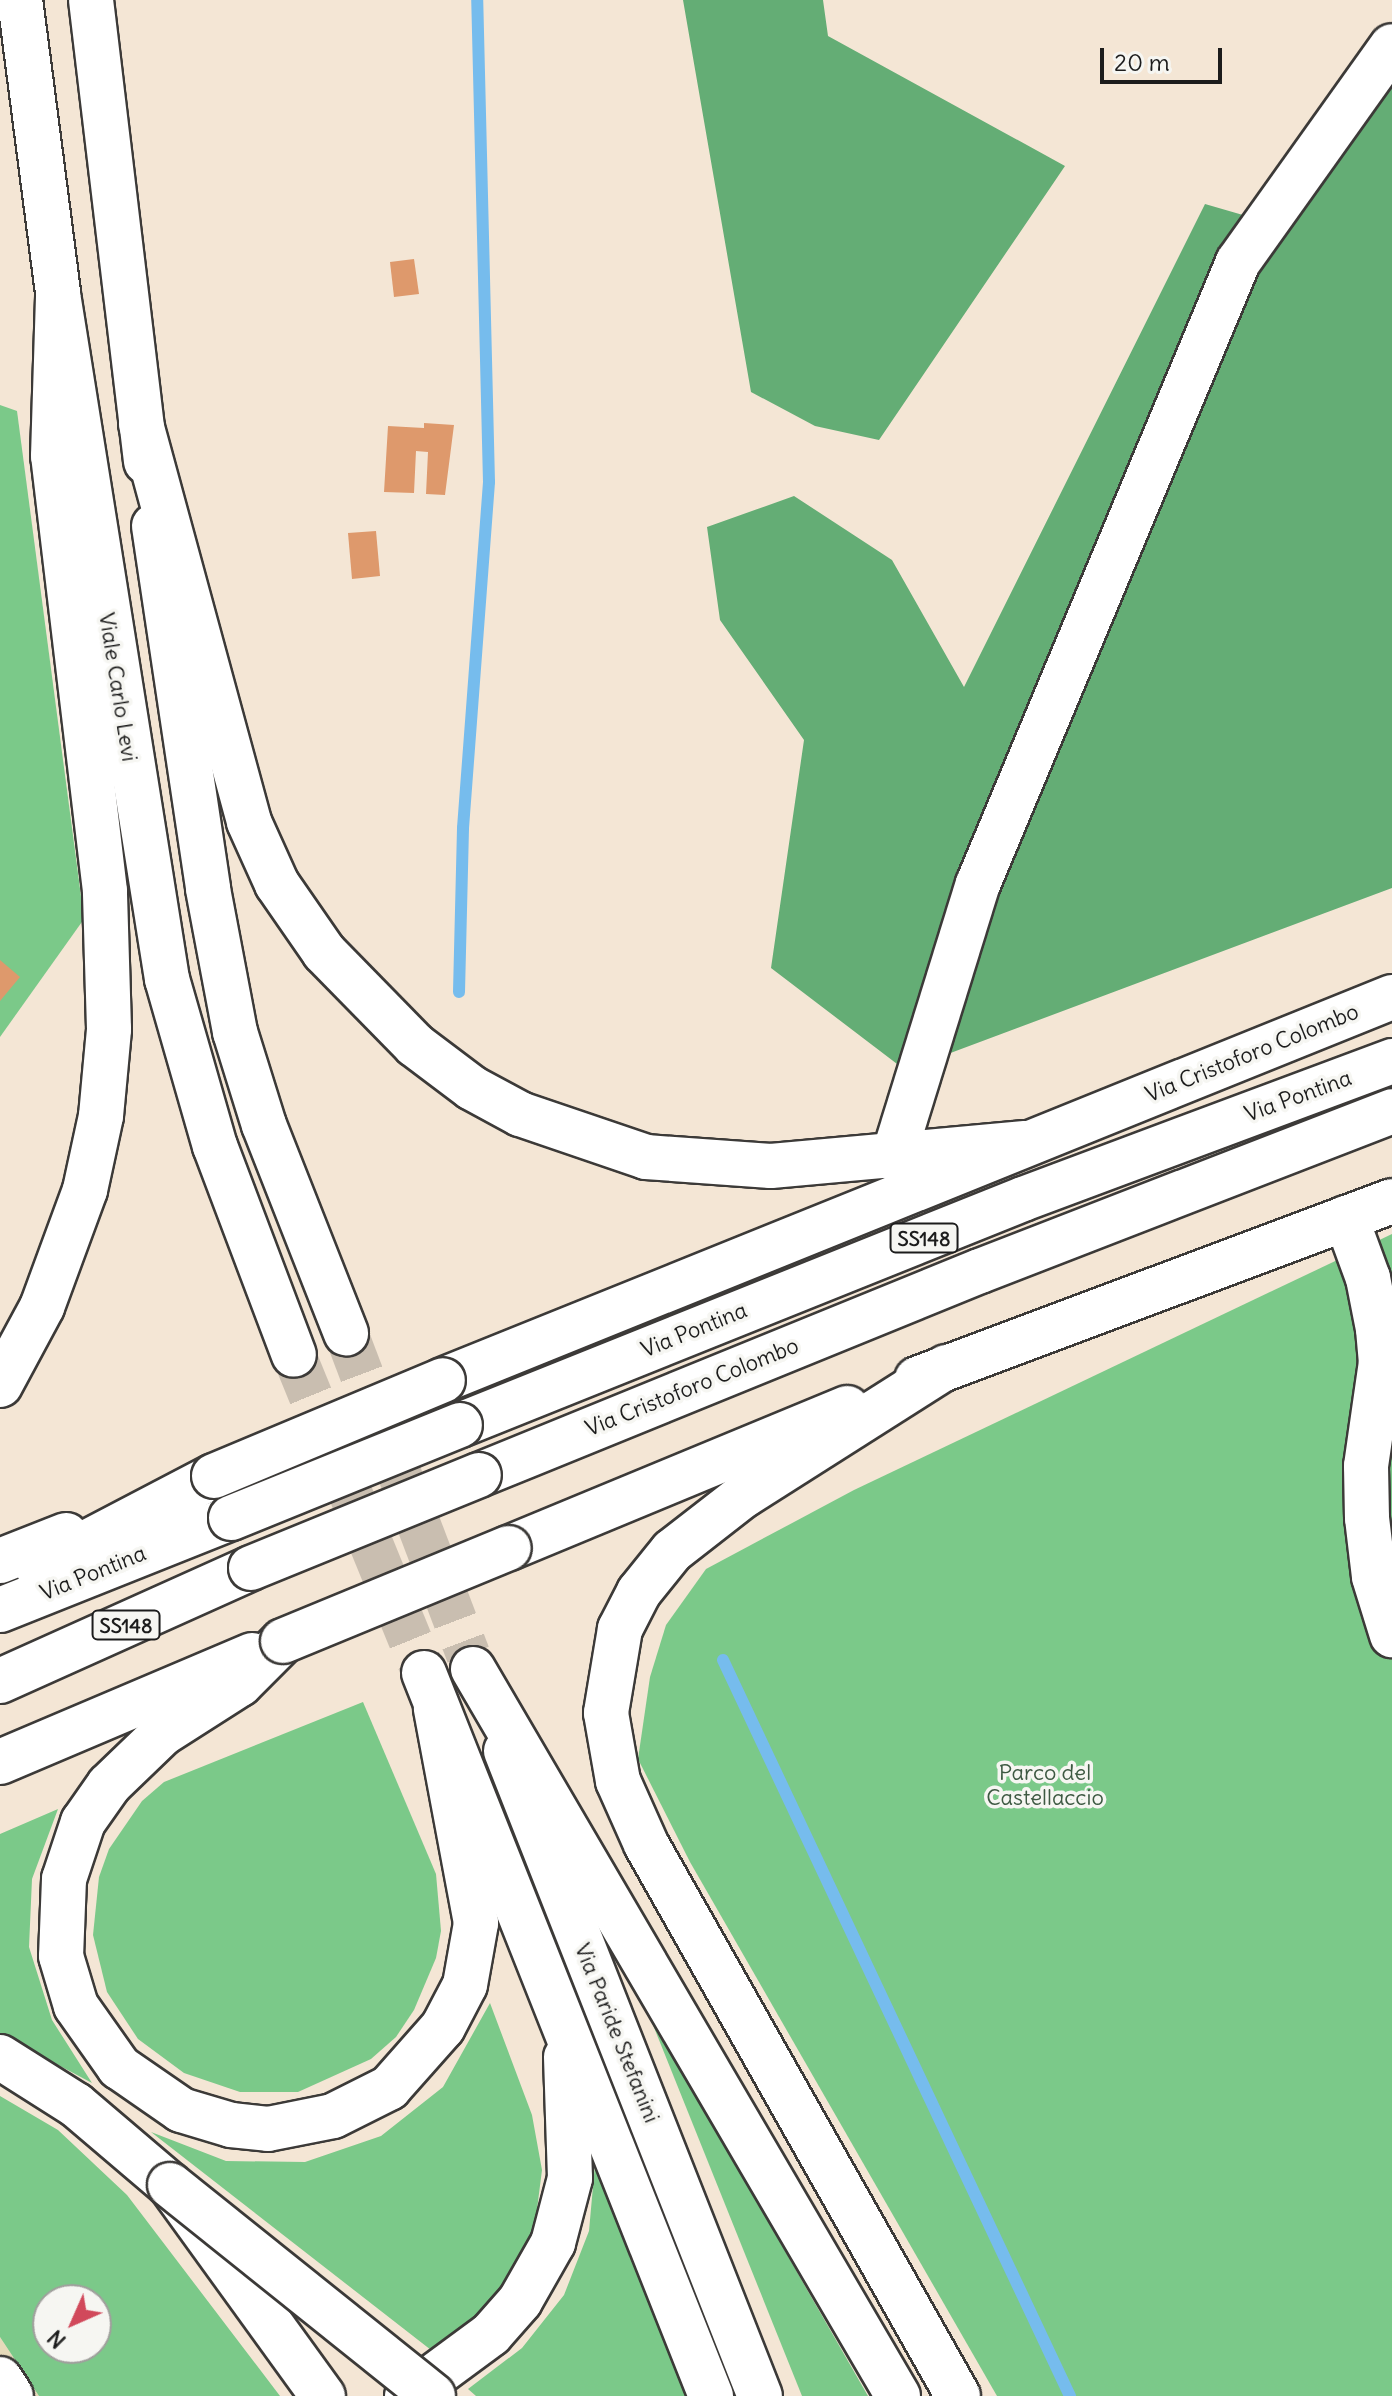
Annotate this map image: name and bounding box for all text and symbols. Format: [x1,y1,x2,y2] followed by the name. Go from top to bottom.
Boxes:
[1104,32,1226,82] scale bar
[1114,47,1170,77] text: 20 m
[93,611,143,763] street label: Viale Carlo Levi
[1141,998,1363,1108] street label: Via Cristoforo Colombo
[1241,1064,1355,1128] street label: Via Pontina
[888,1222,960,1254] road number: SS148
[637,1297,751,1363] street label: Via Pontina
[581,1332,803,1442] street label: Via Cristoforo Colombo
[36,1540,150,1606] street label: Via Pontina
[90,1609,162,1641] road number: SS148
[986,1759,1104,1810] park label: Parco del Castellaccio
[569,1939,665,2127] street label: Via Paride Stefanini
[32,2284,112,2364] north arrow
[41,2324,72,2355] text: N

